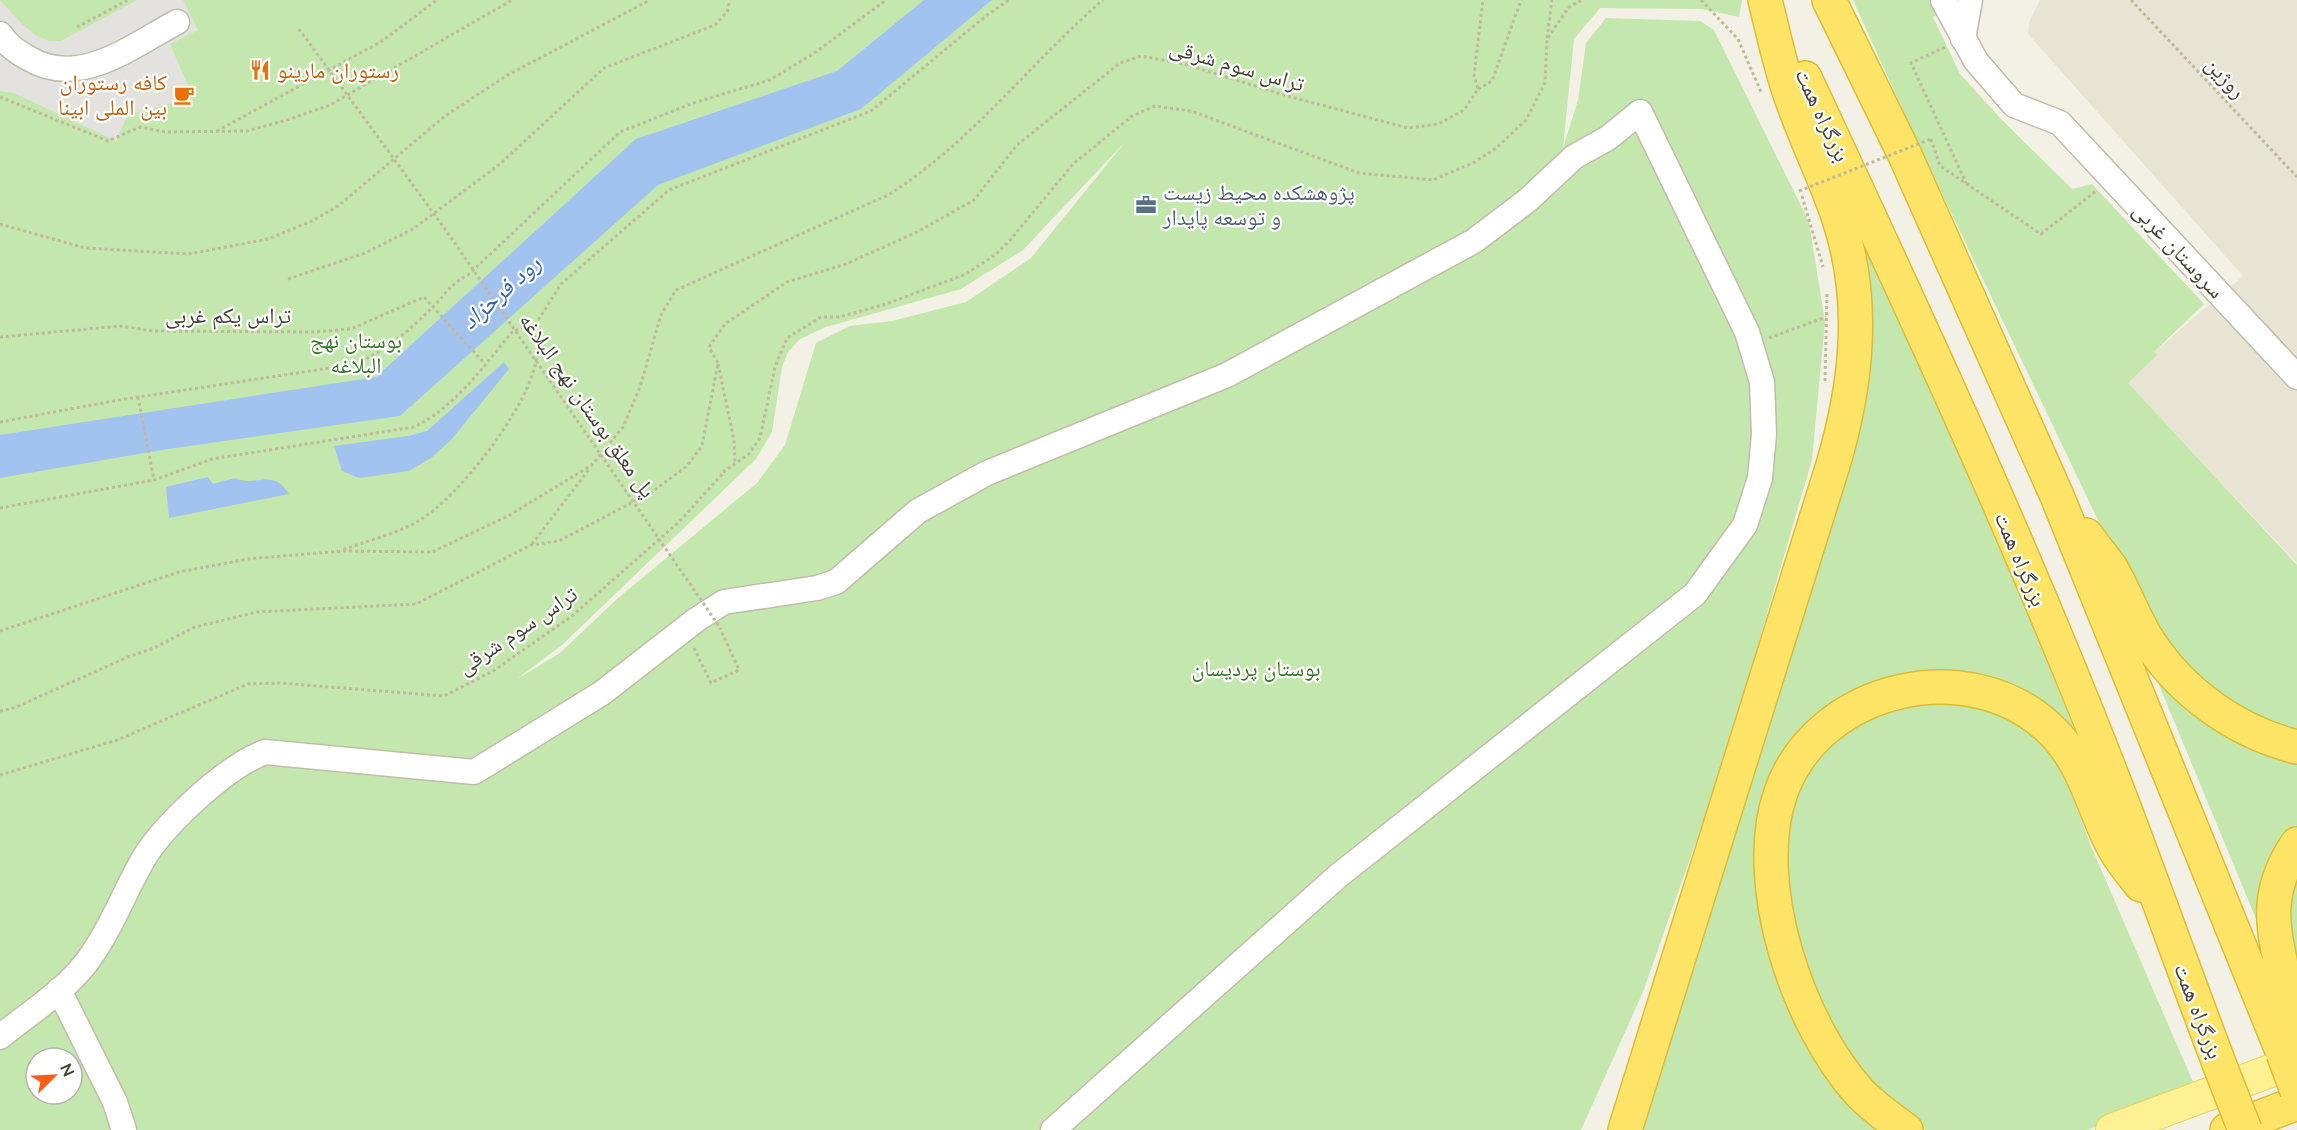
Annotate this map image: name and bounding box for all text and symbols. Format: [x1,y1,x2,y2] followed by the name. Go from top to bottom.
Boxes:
[1166,32,1308,99] street label: تراس سوم شرقی
[2199,50,2253,104] street label: روژین
[277,56,399,84] place label: رستوران مارینو
[248,58,272,82] restaurant icon: رستوران مارینو
[1789,64,1857,166] street label: بزرگراه همت
[58,68,167,121] place label: کافه رستوران بین الملی ابینا
[172,83,196,107] cafe icon: کافه رستوران بین الملی ابینا
[1162,178,1355,231] place label: پژوهشکده محیط زیست و توسعه پایدار
[1134,193,1158,217] office icon: پژوهشکده محیط زیست و توسعه پایدار
[2127,196,2231,304] street label: سروستان غربی
[454,248,546,335] water label: رود فرحزاد
[165,301,291,330] street label: تراس یکم غربی
[514,307,662,503] street label: پل معلق بوستان نهج البلاغه
[310,326,402,379] park label: بوستان نهج البلاغه
[1989,508,2053,610] street label: بزرگراه همت
[452,579,583,681] street label: تراس سوم شرقی
[1191,654,1321,682] park label: بوستان پردیسان
[2168,959,2230,1063] street label: بزرگراه همت
[24,1046,84,1106] north arrow
[56,1060,79,1079] text: N

